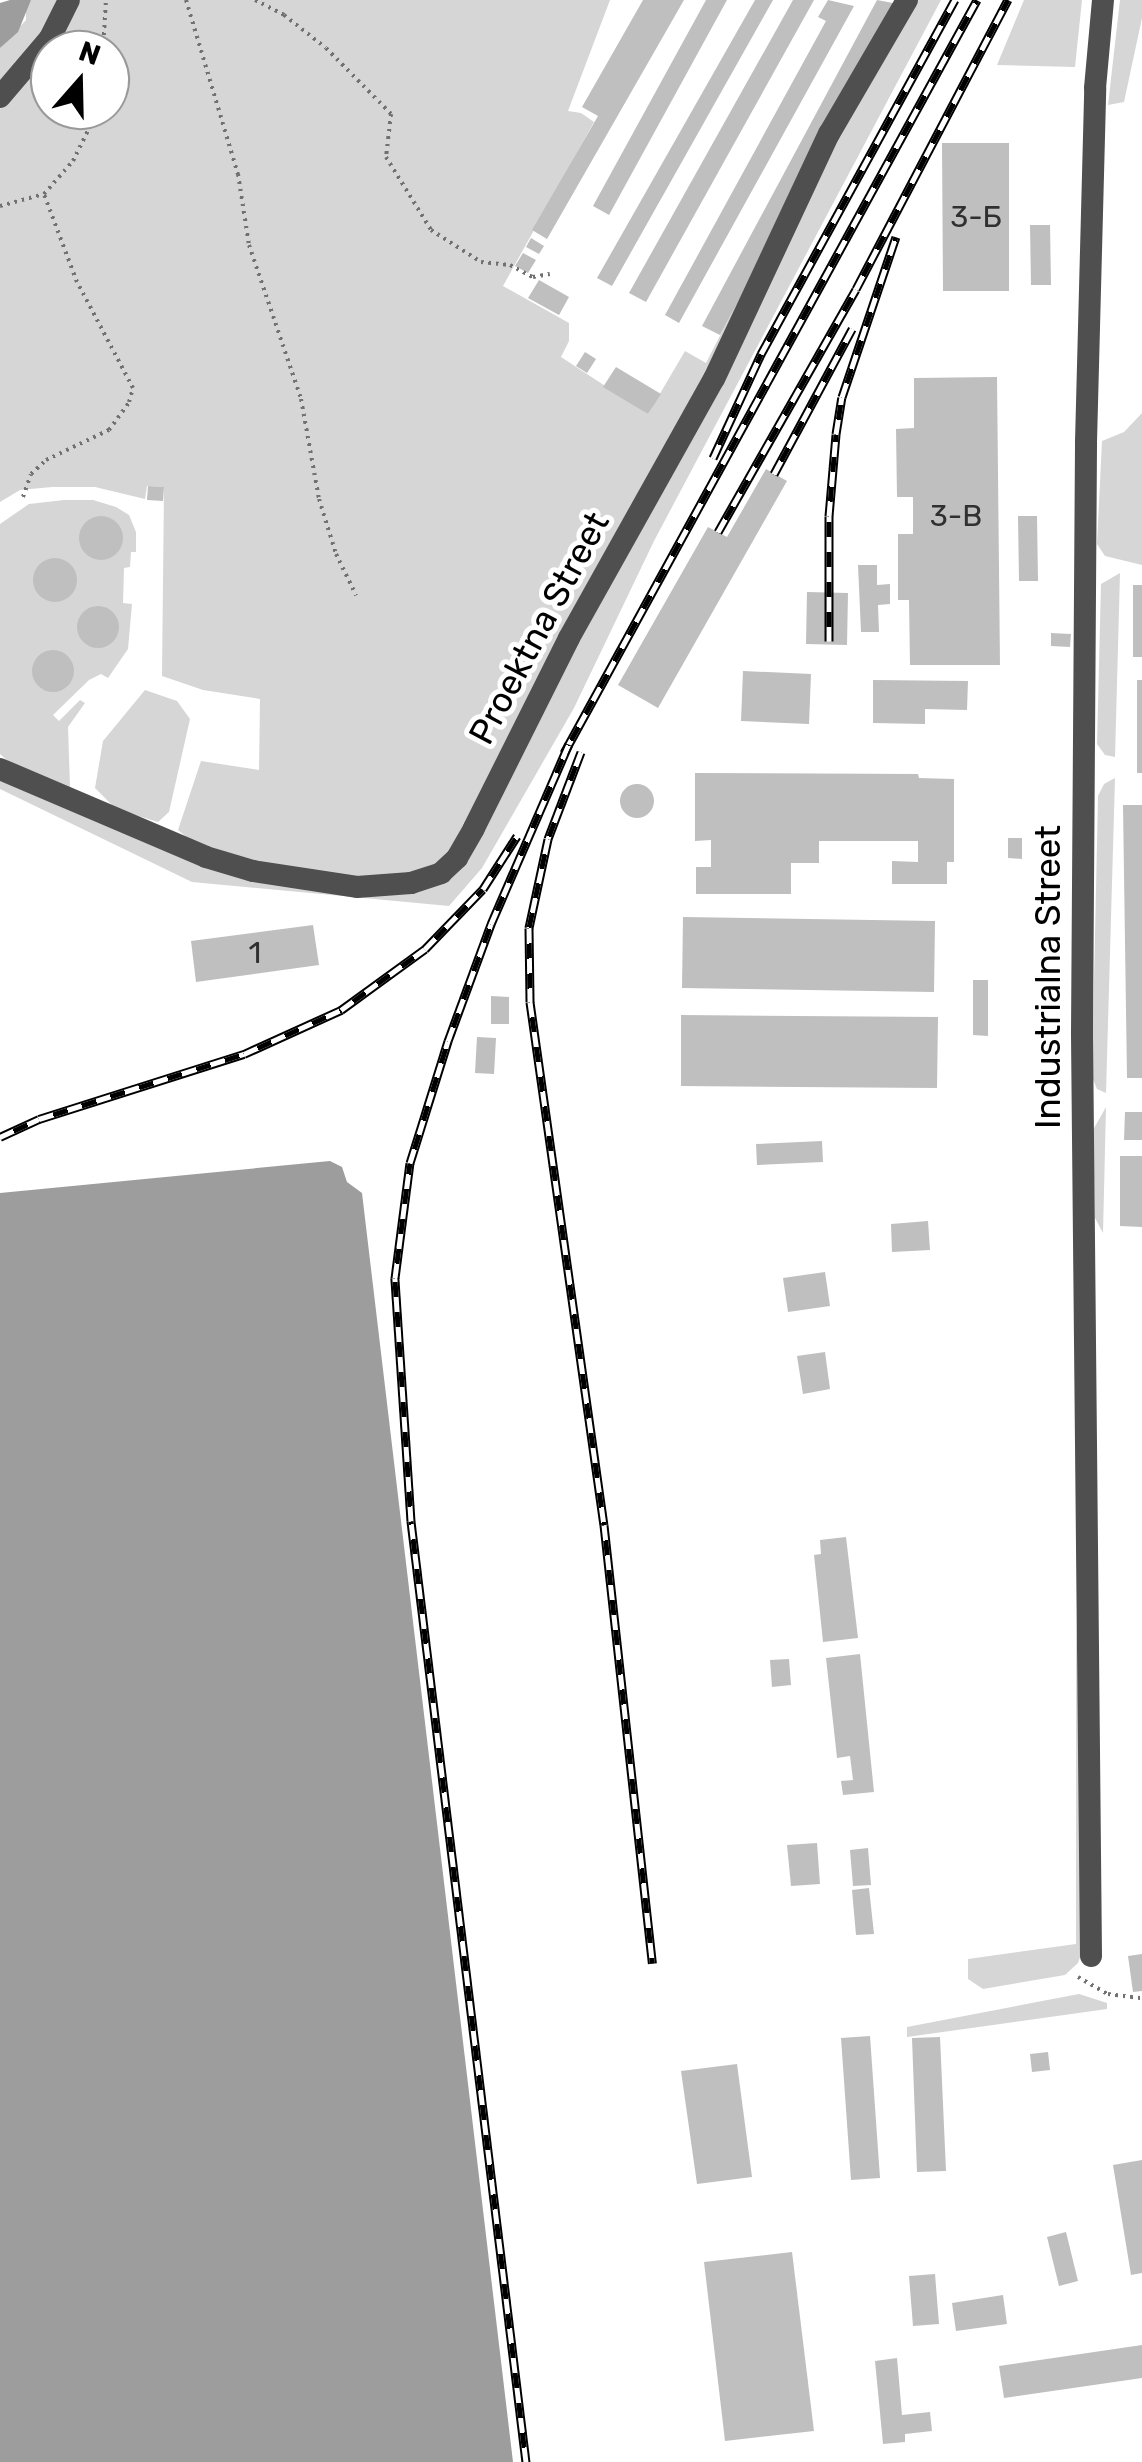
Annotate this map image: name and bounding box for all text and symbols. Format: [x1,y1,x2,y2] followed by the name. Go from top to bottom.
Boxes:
[30,30,130,130] north arrow
[75,34,105,72] text: N
[950,199,1002,235] house number: 3-Б
[930,498,982,534] house number: 3-В
[460,505,618,751] street label: Proektna Street
[1027,825,1069,1129] street label: Industrialna Street
[249,935,261,971] house number: 1

